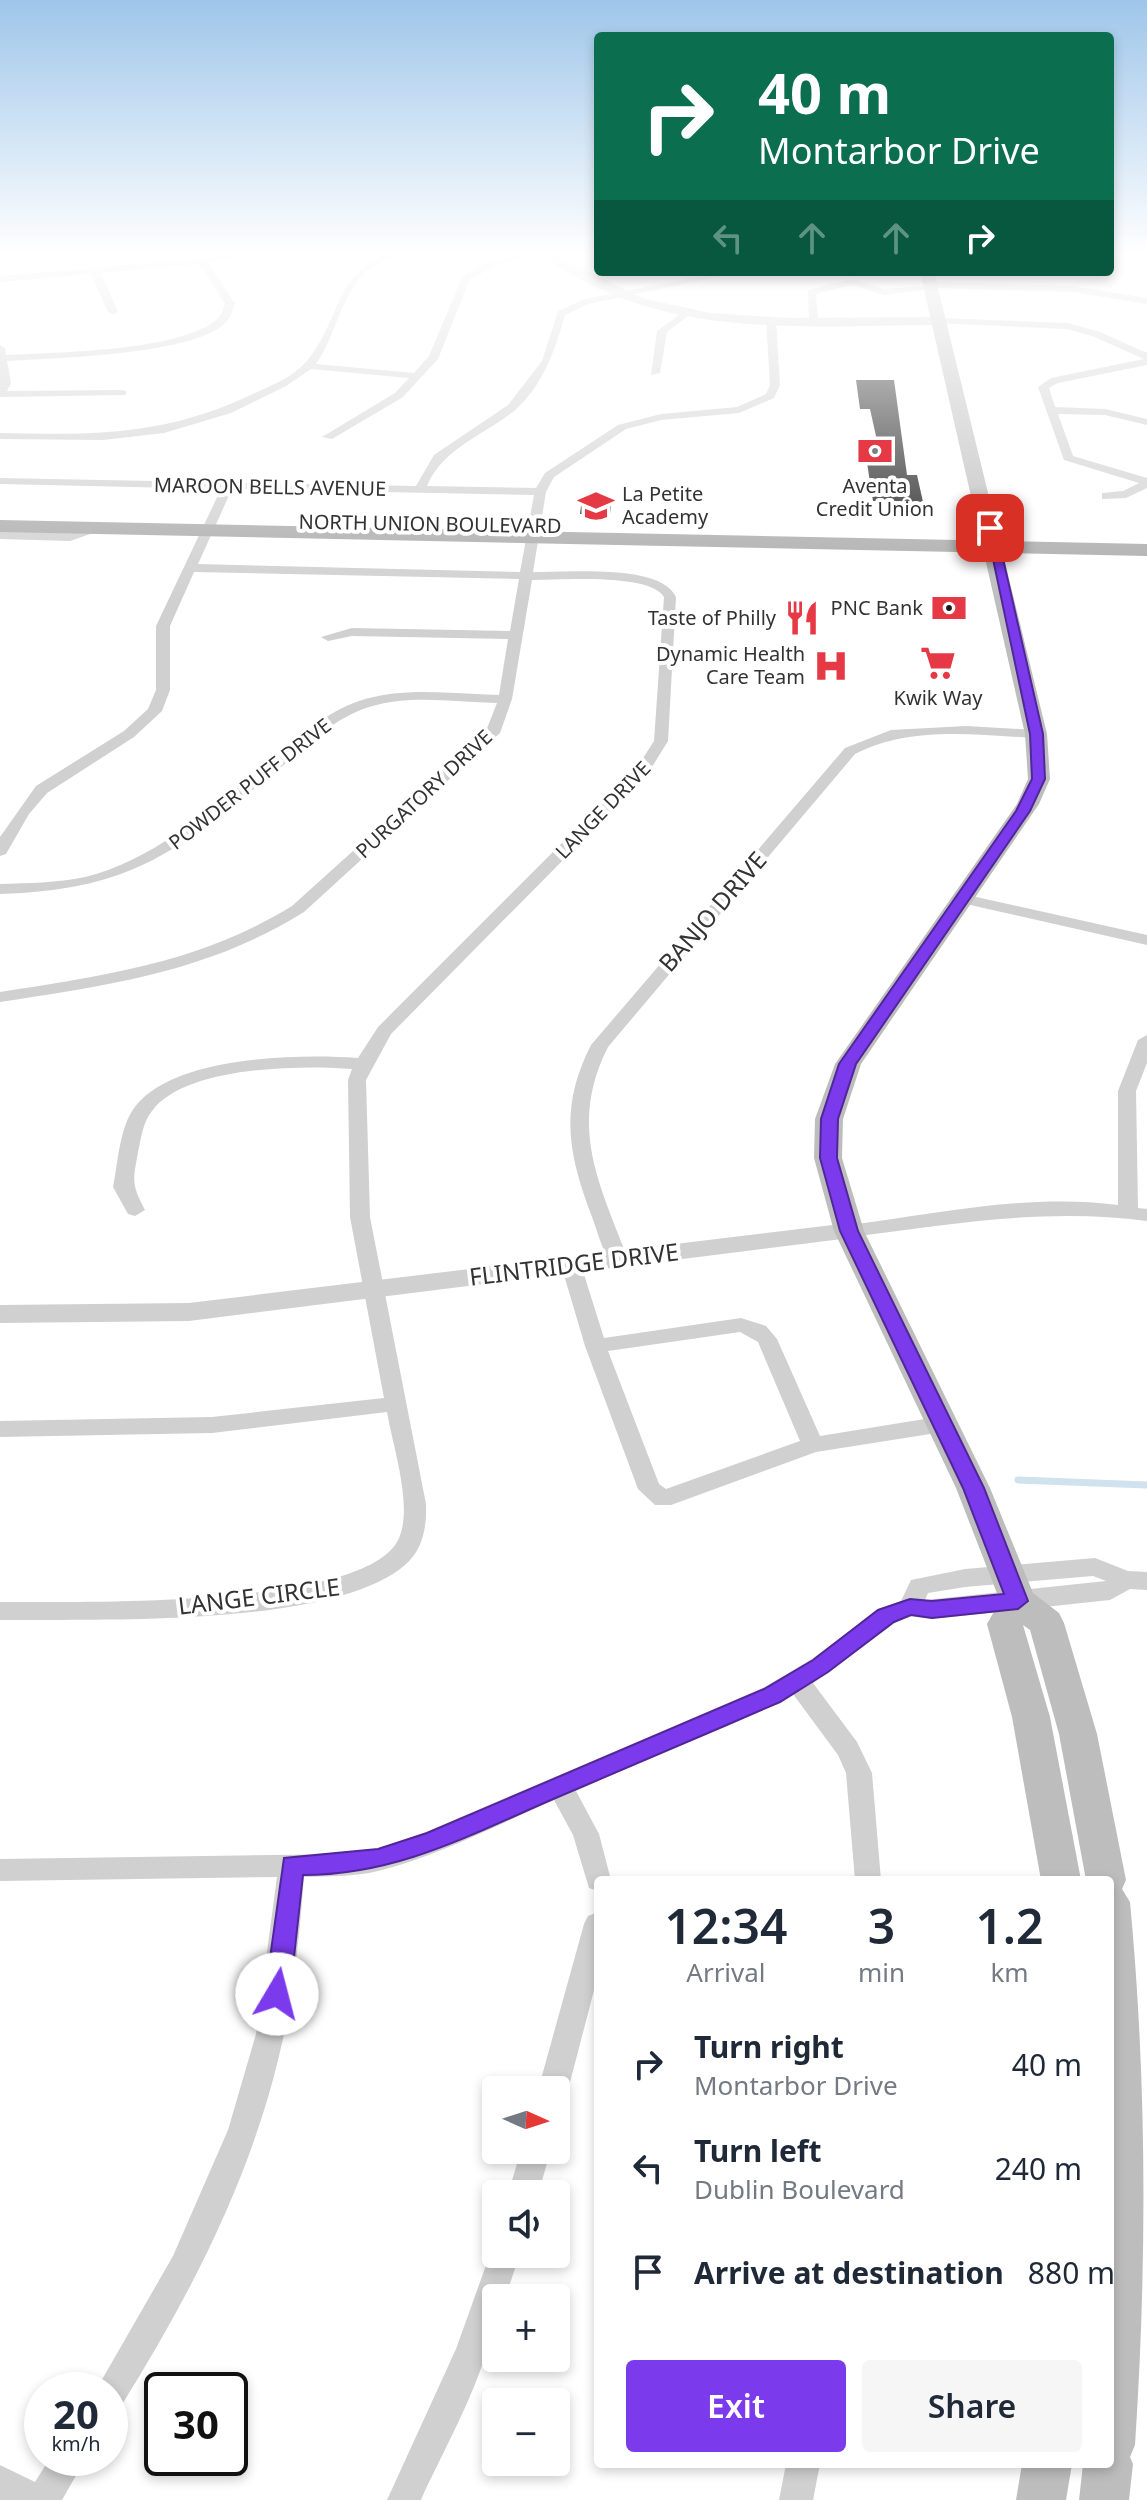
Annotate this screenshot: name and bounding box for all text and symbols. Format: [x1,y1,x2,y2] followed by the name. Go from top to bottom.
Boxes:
[758,54,891,130] text: 40 m
[626,64,730,168] icon: right
[758,126,1040,175] text: Montarbor Drive
[706,216,750,260] icon: left
[790,216,834,260] icon: ahead
[874,216,918,260] icon: ahead
[958,216,1002,260] icon: right
[856,432,894,470] bank icon: Aventa Credit Union
[154,471,386,502] street label: MAROON BELLS AVENUE
[816,472,934,522] place label: Aventa Credit Union
[622,480,709,530] place label: La Petite Academy
[577,487,615,525] school or university icon: La Petite Academy
[956,494,1024,562] pin
[968,506,1012,550] icon: arrive
[298,508,562,539] street label: NORTH UNION BOULEVARD
[930,589,968,627] bank icon: PNC Bank
[831,594,923,621] place label: PNC Bank
[783,599,821,637] restaurant icon: Taste of Philly
[648,604,777,631] place label: Taste of Philly
[656,640,805,690] place label: Dynamic Health Care Team
[919,644,957,682] supermarket icon: Kwik Way
[812,647,850,685] hospital icon: Dynamic Health Care Team
[894,684,983,711] place label: Kwik Way
[163,712,336,856] street label: POWDER PUFF DRIVE
[350,723,498,864] street label: PURGATORY DRIVE
[549,755,656,864] street label: LANGE DRIVE
[651,844,773,978] street label: BANJO DRIVE
[467,1234,680,1293] street label: FLINTRIDGE DRIVE
[176,1569,341,1622] street label: LANGE CIRCLE
[664,1893,787,1958] text: 12:34
[868,1893,895,1958] text: 3
[975,1893,1044,1958] text: 1.2
[235,1952,319,2036] position arrow
[686,1954,766,1990] text: Arrival
[858,1954,905,1990] text: min
[990,1954,1029,1990] text: km
[694,2026,844,2067] text: Turn right
[626,2042,670,2086] icon: right
[1012,2044,1082,2085] text: 40 m
[694,2067,898,2103] text: Montarbor Drive
[482,2076,570,2164] north arrow
[482,2076,570,2476] map controls
[694,2130,822,2171] text: Turn left
[626,2146,670,2190] icon: left
[995,2148,1082,2189] text: 240 m
[694,2171,905,2207] text: Dublin Boulevard
[482,2180,570,2268] button: sound
[626,2250,670,2294] icon: arrive
[694,2252,1004,2293] text: Arrive at destination
[1028,2252,1115,2293] text: 880 m
[482,2284,570,2372] button: +
[626,2360,846,2452] button: Exit
[862,2360,1082,2452] button: Share
[144,2372,248,2476] speed limit sign: 30
[53,2386,99,2441] text: 20
[482,2388,570,2476] button: −
[51,2430,101,2457] text: km/h

